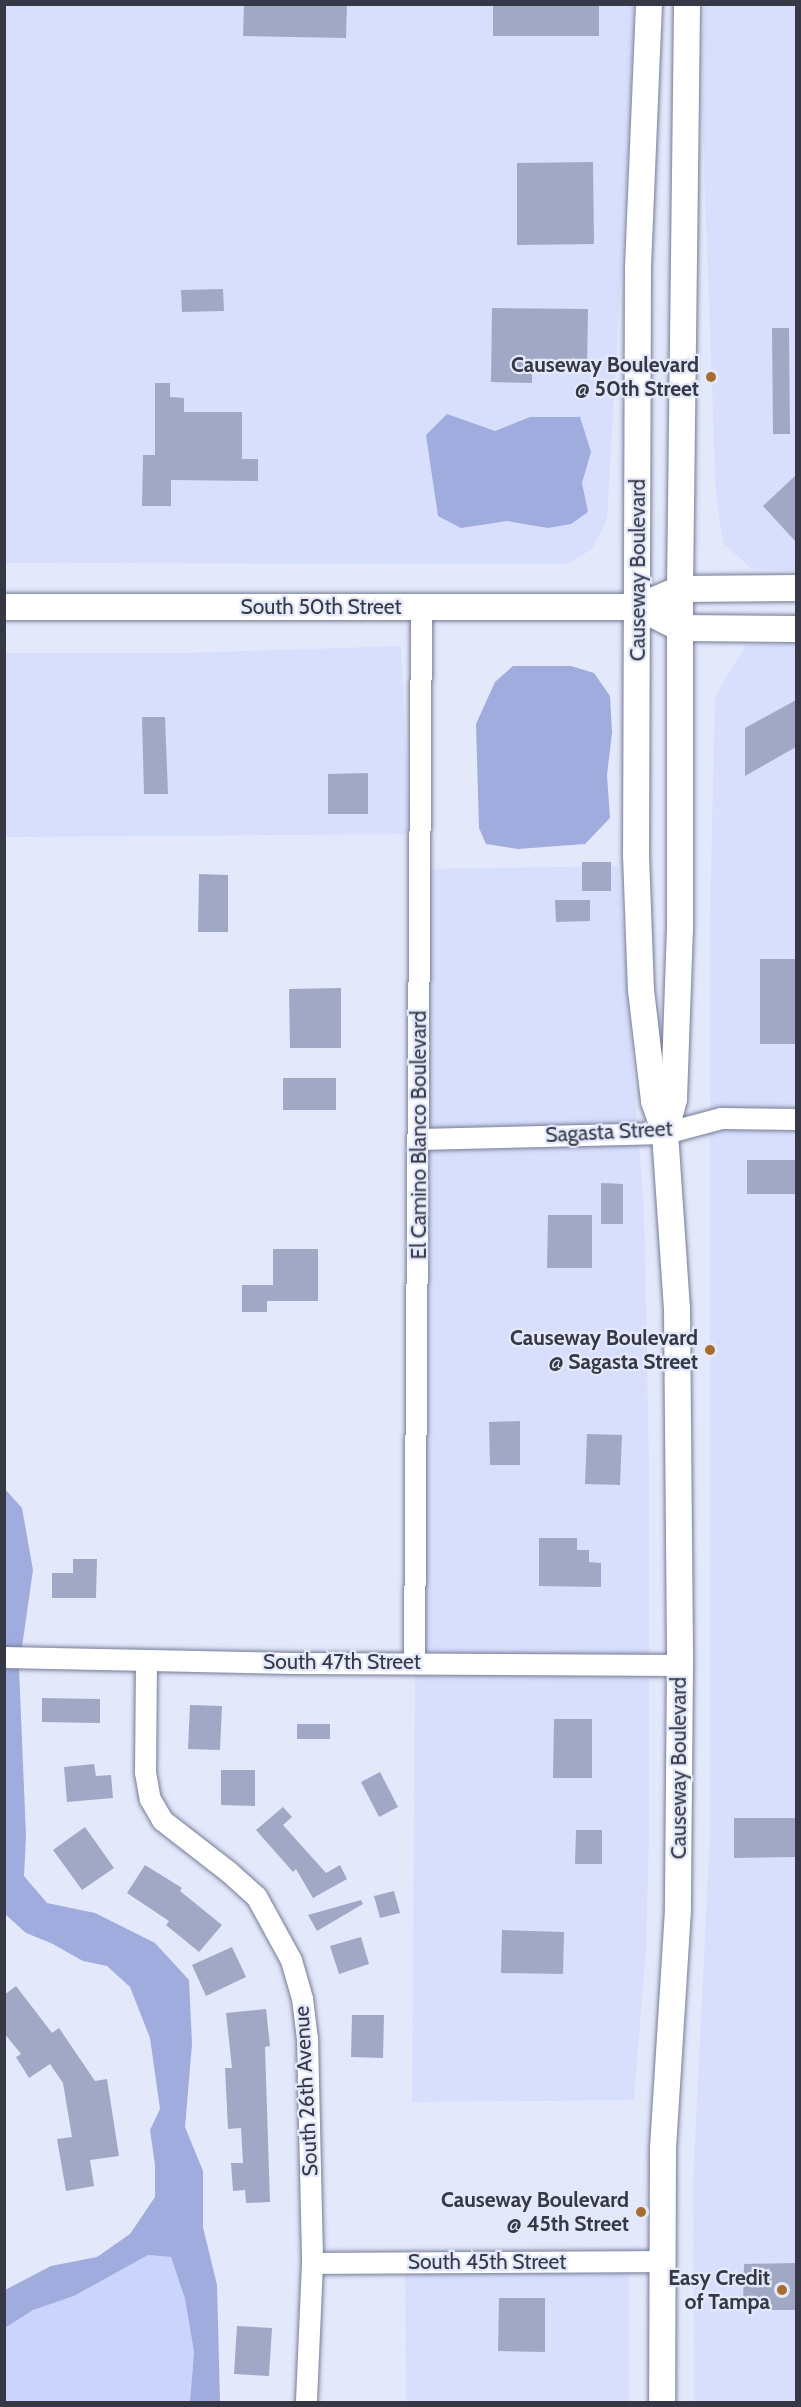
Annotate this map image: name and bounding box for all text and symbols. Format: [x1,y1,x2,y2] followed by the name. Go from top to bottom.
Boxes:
[511,352,699,402] place label: Causeway Boulevard @ 50th Street
[704,370,718,384] marker: Causeway Boulevard @ 50th Street
[625,479,651,661] street label: Causeway Boulevard
[240,594,402,620] street label: South 50th Street
[406,1011,432,1259] street label: El Camino Blanco Boulevard
[545,1116,673,1148] street label: Sagasta Street
[510,1325,698,1375] place label: Causeway Boulevard @ Sagasta Street
[703,1343,717,1357] marker: Causeway Boulevard @ Sagasta Street
[263,1649,421,1675] street label: South 47th Street
[666,1677,692,1859] street label: Causeway Boulevard
[289,2005,323,2177] street label: South 26th Avenue
[441,2187,629,2237] place label: Causeway Boulevard @ 45th Street
[634,2205,648,2219] marker: Causeway Boulevard @ 45th Street
[408,2249,566,2275] street label: South 45th Street
[668,2265,770,2315] place label: Easy Credit of Tampa
[775,2283,789,2297] marker: Easy Credit of Tampa

